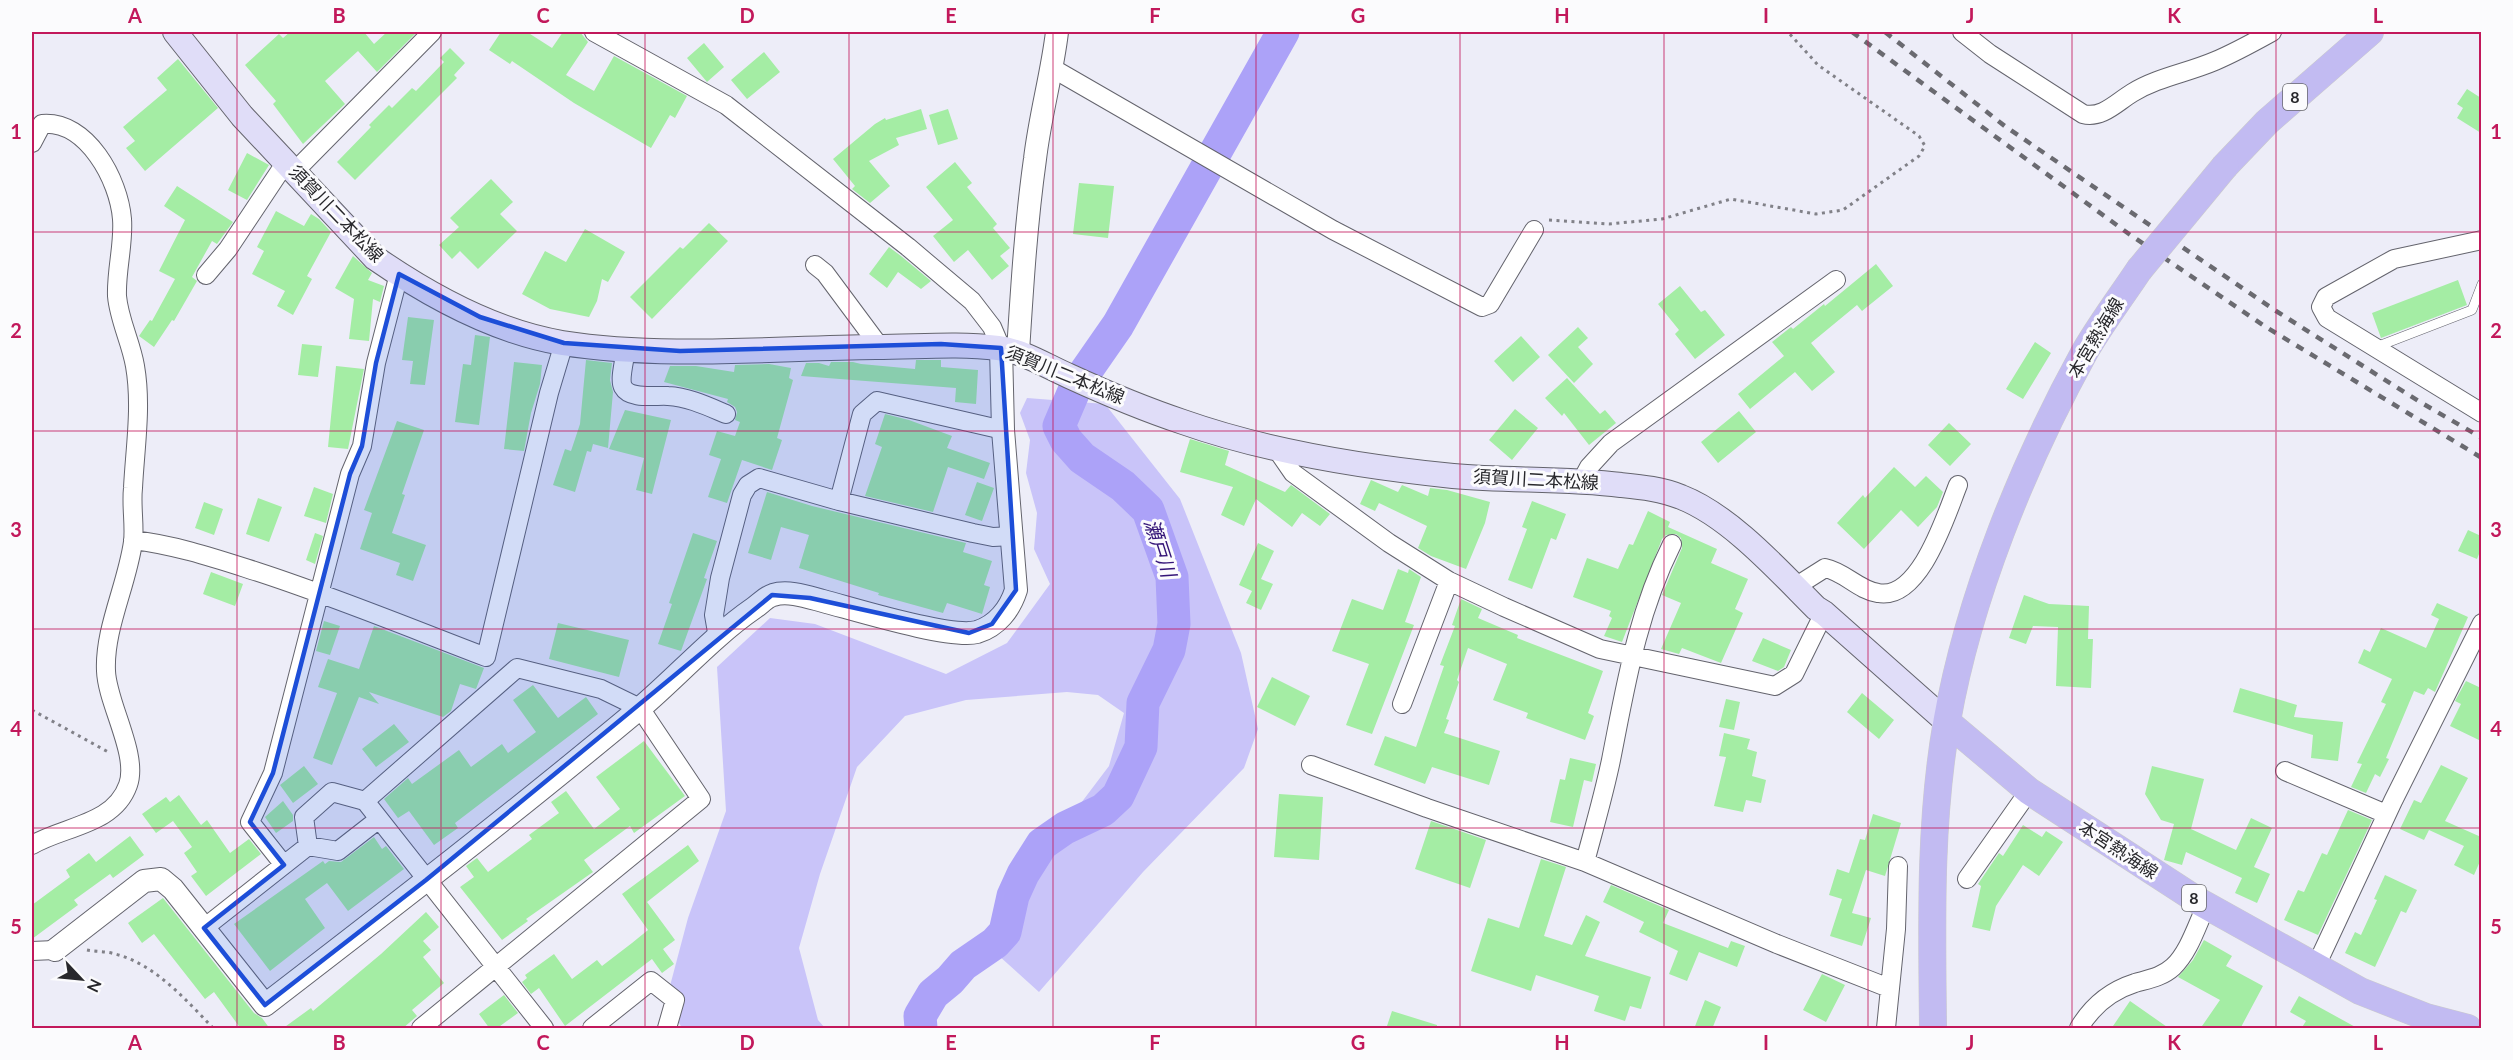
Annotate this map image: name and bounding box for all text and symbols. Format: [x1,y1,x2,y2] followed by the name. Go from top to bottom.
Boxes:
[127,3,142,27] text: A
[332,3,346,27] text: B
[536,3,550,27] text: C
[739,3,755,27] text: D
[945,3,957,27] text: E
[1149,3,1161,27] text: F
[1351,3,1365,27] text: G
[1554,3,1570,27] text: H
[1763,3,1769,27] text: I
[1966,3,1974,27] text: J
[2167,3,2181,27] text: K
[2373,3,2384,27] text: L
[2283,84,2307,110] road number: 8
[10,119,22,143] text: 1
[2490,119,2502,143] text: 1
[285,160,388,266] street label: 須賀川二本松線
[2063,293,2128,382] street label: 本宮熱海線
[10,318,22,342] text: 2
[2490,318,2502,342] text: 2
[1003,340,1128,408] street label: 須賀川二本松線
[1473,465,1600,493] street label: 須賀川二本松線
[1140,515,1182,582] water label: 瀬戸川
[10,517,22,541] text: 3
[2490,517,2502,541] text: 3
[10,716,22,740] text: 4
[2490,716,2502,740] text: 4
[2075,815,2162,883] street label: 本宮熱海線
[2182,885,2206,911] road number: 8
[10,914,22,938] text: 5
[2490,914,2502,938] text: 5
[51,949,111,1009] north arrow
[84,976,106,995] text: N
[127,1030,142,1054] text: A
[332,1030,346,1054] text: B
[536,1030,550,1054] text: C
[739,1030,755,1054] text: D
[945,1030,957,1054] text: E
[1149,1030,1161,1054] text: F
[1351,1030,1365,1054] text: G
[1554,1030,1570,1054] text: H
[1763,1030,1769,1054] text: I
[1966,1030,1974,1054] text: J
[2167,1030,2181,1054] text: K
[2373,1030,2384,1054] text: L

